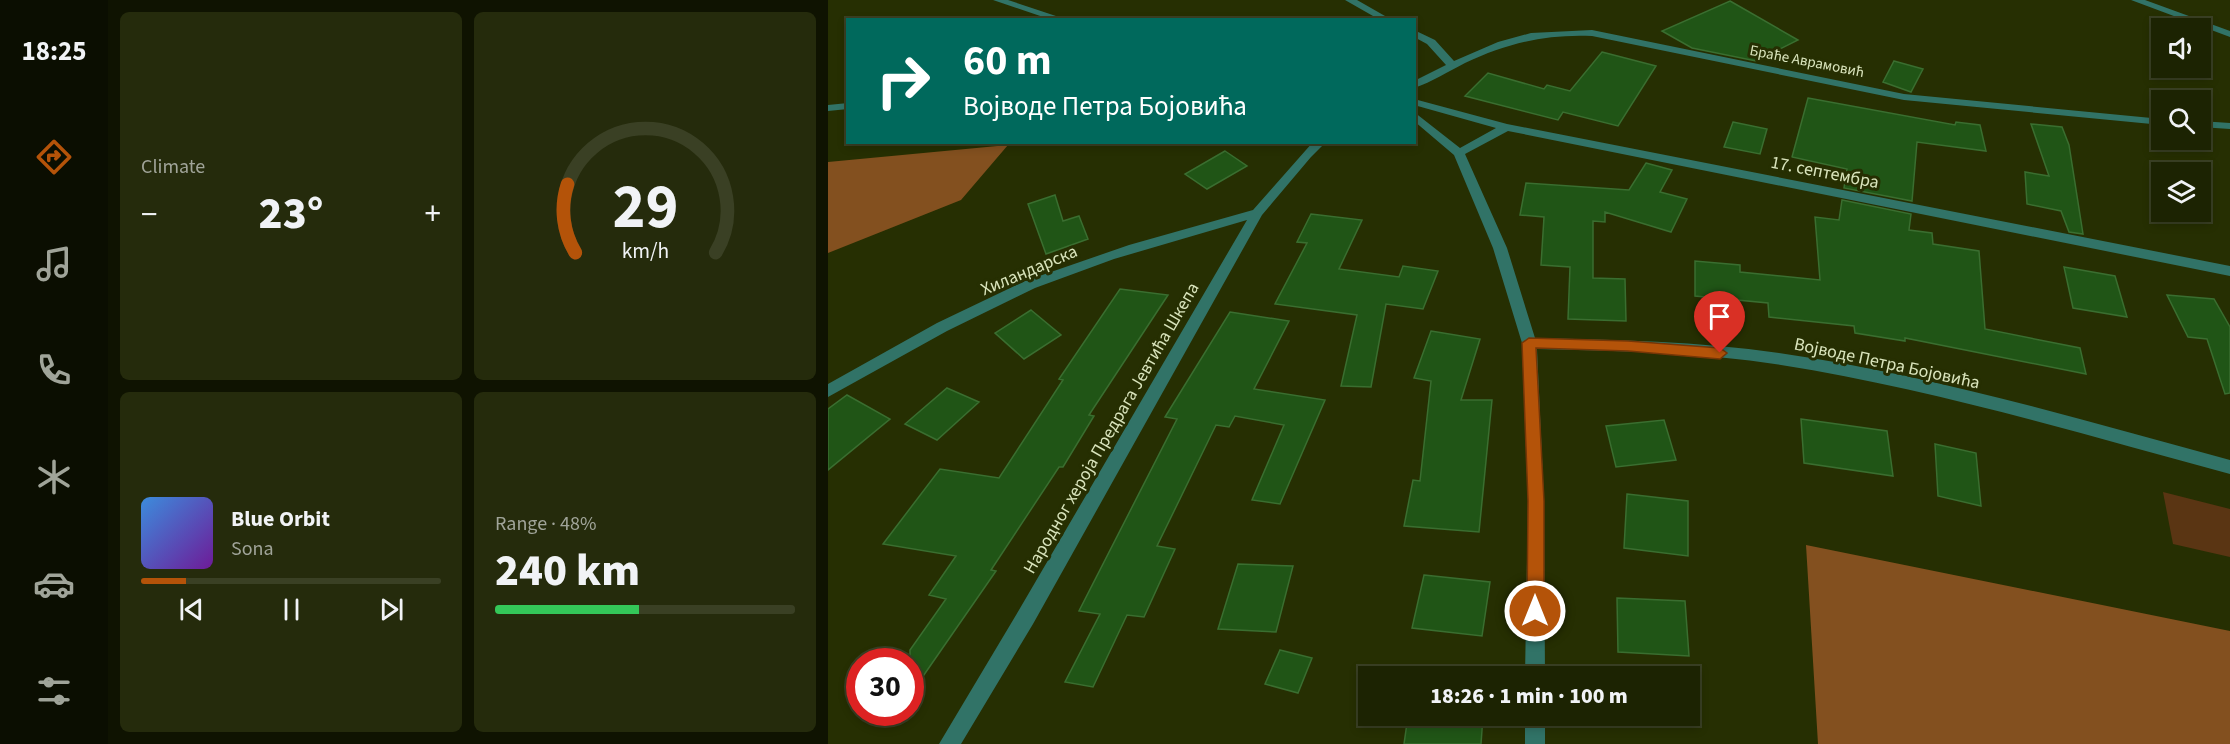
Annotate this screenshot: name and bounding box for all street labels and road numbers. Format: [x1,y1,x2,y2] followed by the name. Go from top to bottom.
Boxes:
[1748,40,1866,83] street label: Браће Аврамовић
[1769,150,1881,195] street label: 17. септембра
[977,239,1081,302] street label: Хиландарска
[1017,278,1205,578] street label: Народног хероја Предрага Јевтића Шкепа
[1792,332,1982,395] street label: Војводе Петра Бојовића

